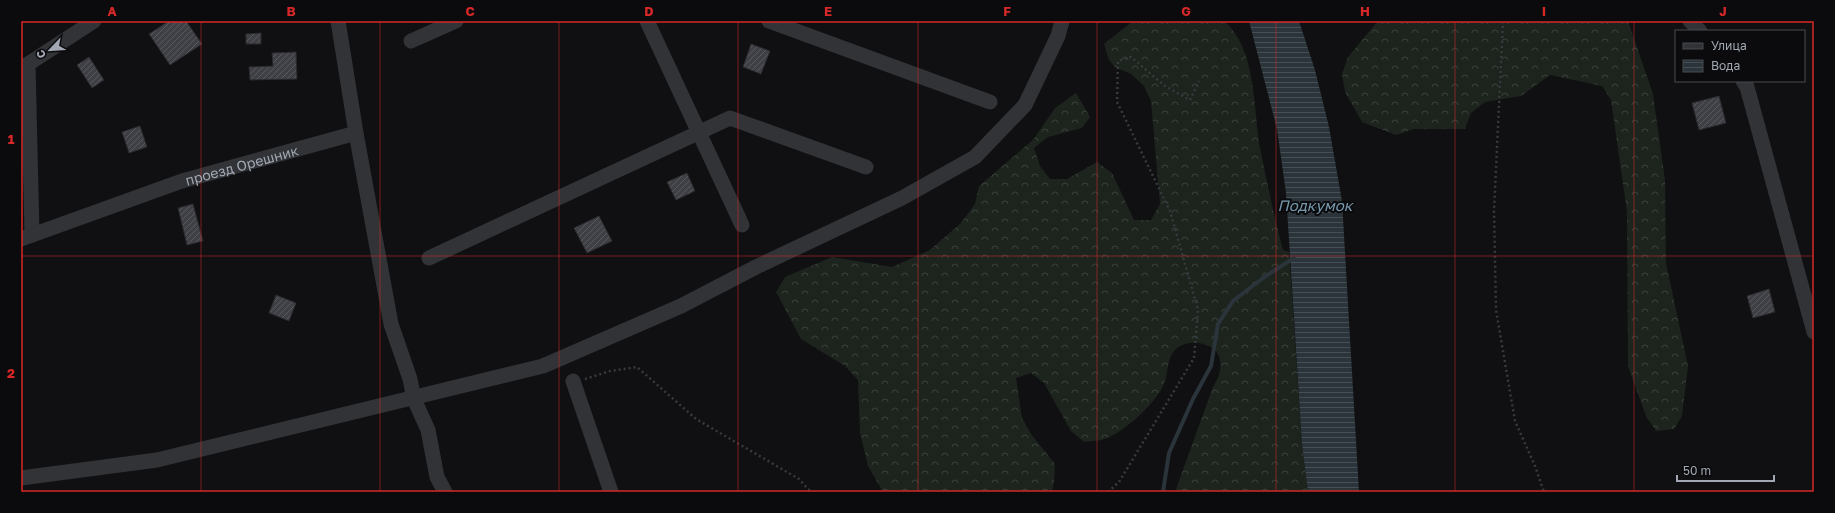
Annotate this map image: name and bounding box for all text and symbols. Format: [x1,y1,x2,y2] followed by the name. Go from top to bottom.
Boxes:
[107,3,117,19] text: A
[286,3,296,19] text: B
[465,3,475,19] text: C
[644,3,654,19] text: D
[824,3,832,19] text: E
[1003,3,1011,19] text: F
[1181,3,1191,19] text: G
[1360,3,1370,19] text: H
[1542,3,1546,19] text: I
[1719,3,1727,19] text: J
[30,30,70,70] north arrow
[1675,30,1805,82] legend
[1711,38,1747,53] text: Улица
[33,48,48,61] text: С
[1711,58,1740,73] text: Вода
[8,131,15,147] text: 1
[183,141,300,188] street label: проезд Орешник
[1278,196,1355,215] water label: Подкумок
[7,365,15,381] text: 2
[1677,457,1774,483] scale bar
[1683,463,1711,478] text: 50 m

